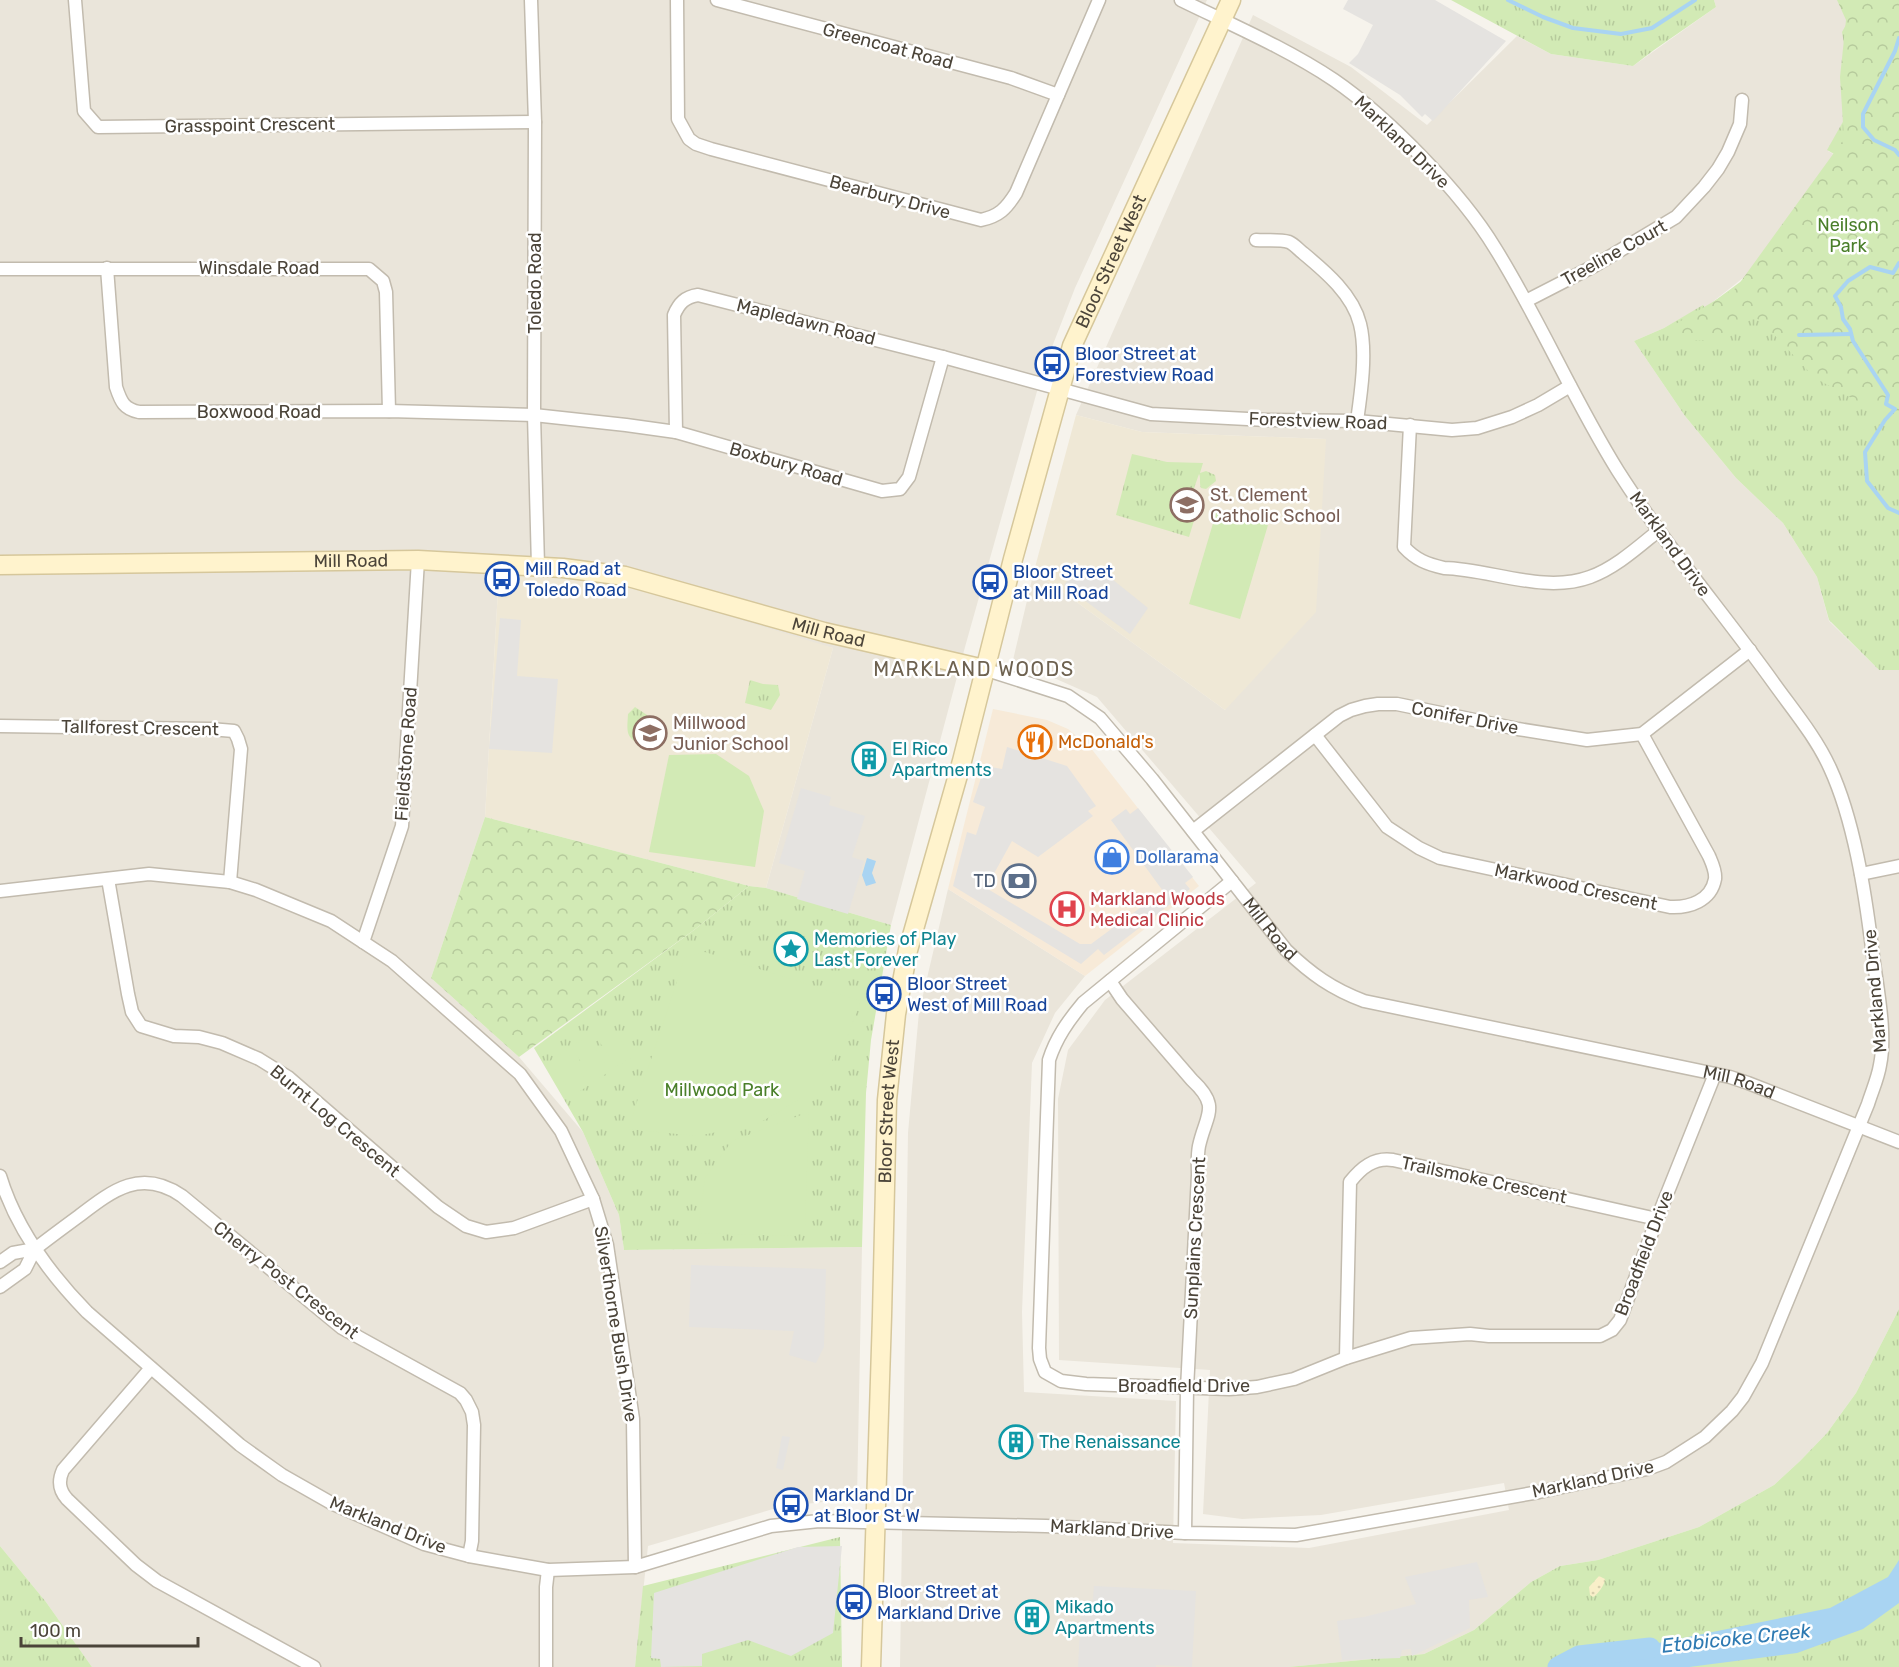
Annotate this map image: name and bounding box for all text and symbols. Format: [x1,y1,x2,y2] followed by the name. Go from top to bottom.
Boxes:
[820,18,956,74] street label: Greencoat Road
[1350,91,1454,193] street label: Markland Drive
[165,113,335,137] street label: Grasspoint Crescent
[827,170,953,224] street label: Bearbury Drive
[1071,191,1151,332] street label: Bloor Street West
[1817,214,1879,257] park label: Neilson Park
[1558,215,1670,291] street label: Treeline Court
[524,232,546,334] street label: Toledo Road
[198,257,320,279] street label: Winsdale Road
[734,294,878,350] street label: Mapledawn Road
[1075,343,1214,386] place label: Bloor Street at Forestview Road
[1034,346,1070,382] bus stop icon: Bloor Street at Forestview Road
[197,401,321,423] street label: Boxwood Road
[1248,408,1388,434] street label: Forestview Road
[727,437,845,491] street label: Boxbury Road
[1210,484,1340,527] place label: St. Clement Catholic School
[1169,487,1205,523] school or university icon: St. Clement Catholic School
[1625,487,1715,601] street label: Markland Drive
[314,549,388,572] street label: Mill Road
[525,558,627,601] place label: Mill Road at Toledo Road
[484,561,520,597] bus stop icon: Mill Road at Toledo Road
[1013,561,1113,604] place label: Bloor Street at Mill Road
[972,564,1008,600] bus stop icon: Bloor Street at Mill Road
[789,613,867,652] street label: Mill Road
[873,657,1075,681] district label: MARKLAND WOODS
[390,686,422,822] street label: Fieldstone Road
[1410,697,1520,739] street label: Conifer Drive
[673,712,789,755] place label: Millwood Junior School
[632,715,668,751] school or university icon: Millwood Junior School
[61,716,219,740] street label: Tallforest Crescent
[1017,724,1053,760] restaurant icon: McDonald's
[1058,731,1154,753] place label: McDonald's
[892,738,992,781] place label: El Rico Apartments
[851,741,887,777] building icon: El Rico Apartments
[1094,839,1130,875] shop icon: Dollarama
[1135,846,1219,868] place label: Dollarama
[1492,859,1660,915] street label: Markwood Crescent
[1001,863,1037,899] bank icon: TD
[973,870,996,892] place label: TD
[1090,888,1225,931] place label: Markland Woods Medical Clinic
[1049,891,1085,927] hospital icon: Markland Woods Medical Clinic
[1238,893,1301,965] street label: Mill Road
[814,928,956,971] place label: Memories of Play Last Forever
[1859,928,1891,1054] street label: Markland Drive
[773,931,809,967] place icon: Memories of Play Last Forever
[907,973,1047,1016] place label: Bloor Street West of Mill Road
[866,976,902,1012] bus stop icon: Bloor Street West of Mill Road
[874,1038,904,1184] street label: Bloor Street West
[265,1060,405,1182] street label: Burnt Log Crescent
[1701,1061,1778,1103] street label: Mill Road
[665,1079,780,1101] park label: Millwood Park
[1399,1152,1569,1208] street label: Trailsmoke Crescent
[1180,1156,1210,1320] street label: Sunplains Crescent
[1610,1187,1678,1319] street label: Broadfield Drive
[209,1216,363,1344] street label: Cherry Post Crescent
[590,1225,642,1423] street label: Silverthorne Bush Drive
[1118,1375,1250,1397] street label: Broadfield Drive
[998,1424,1034,1460] building icon: The Renaissance
[1039,1431,1181,1453] place label: The Renaissance
[1530,1455,1656,1503] street label: Markland Drive
[814,1484,920,1527] place label: Markland Dr at Bloor St W
[773,1487,809,1523] bus stop icon: Markland Dr at Bloor St W
[326,1492,450,1558] street label: Markland Drive
[1050,1515,1174,1543] street label: Markland Drive
[877,1581,1001,1624] place label: Bloor Street at Markland Drive
[836,1584,872,1620] bus stop icon: Bloor Street at Markland Drive
[1055,1596,1155,1639] place label: Mikado Apartments
[1014,1599,1050,1635] building icon: Mikado Apartments
[21,1610,198,1648] scale bar
[1660,1618,1812,1658] water label: Etobicoke Creek
[30,1620,81,1642] text: 100 m

